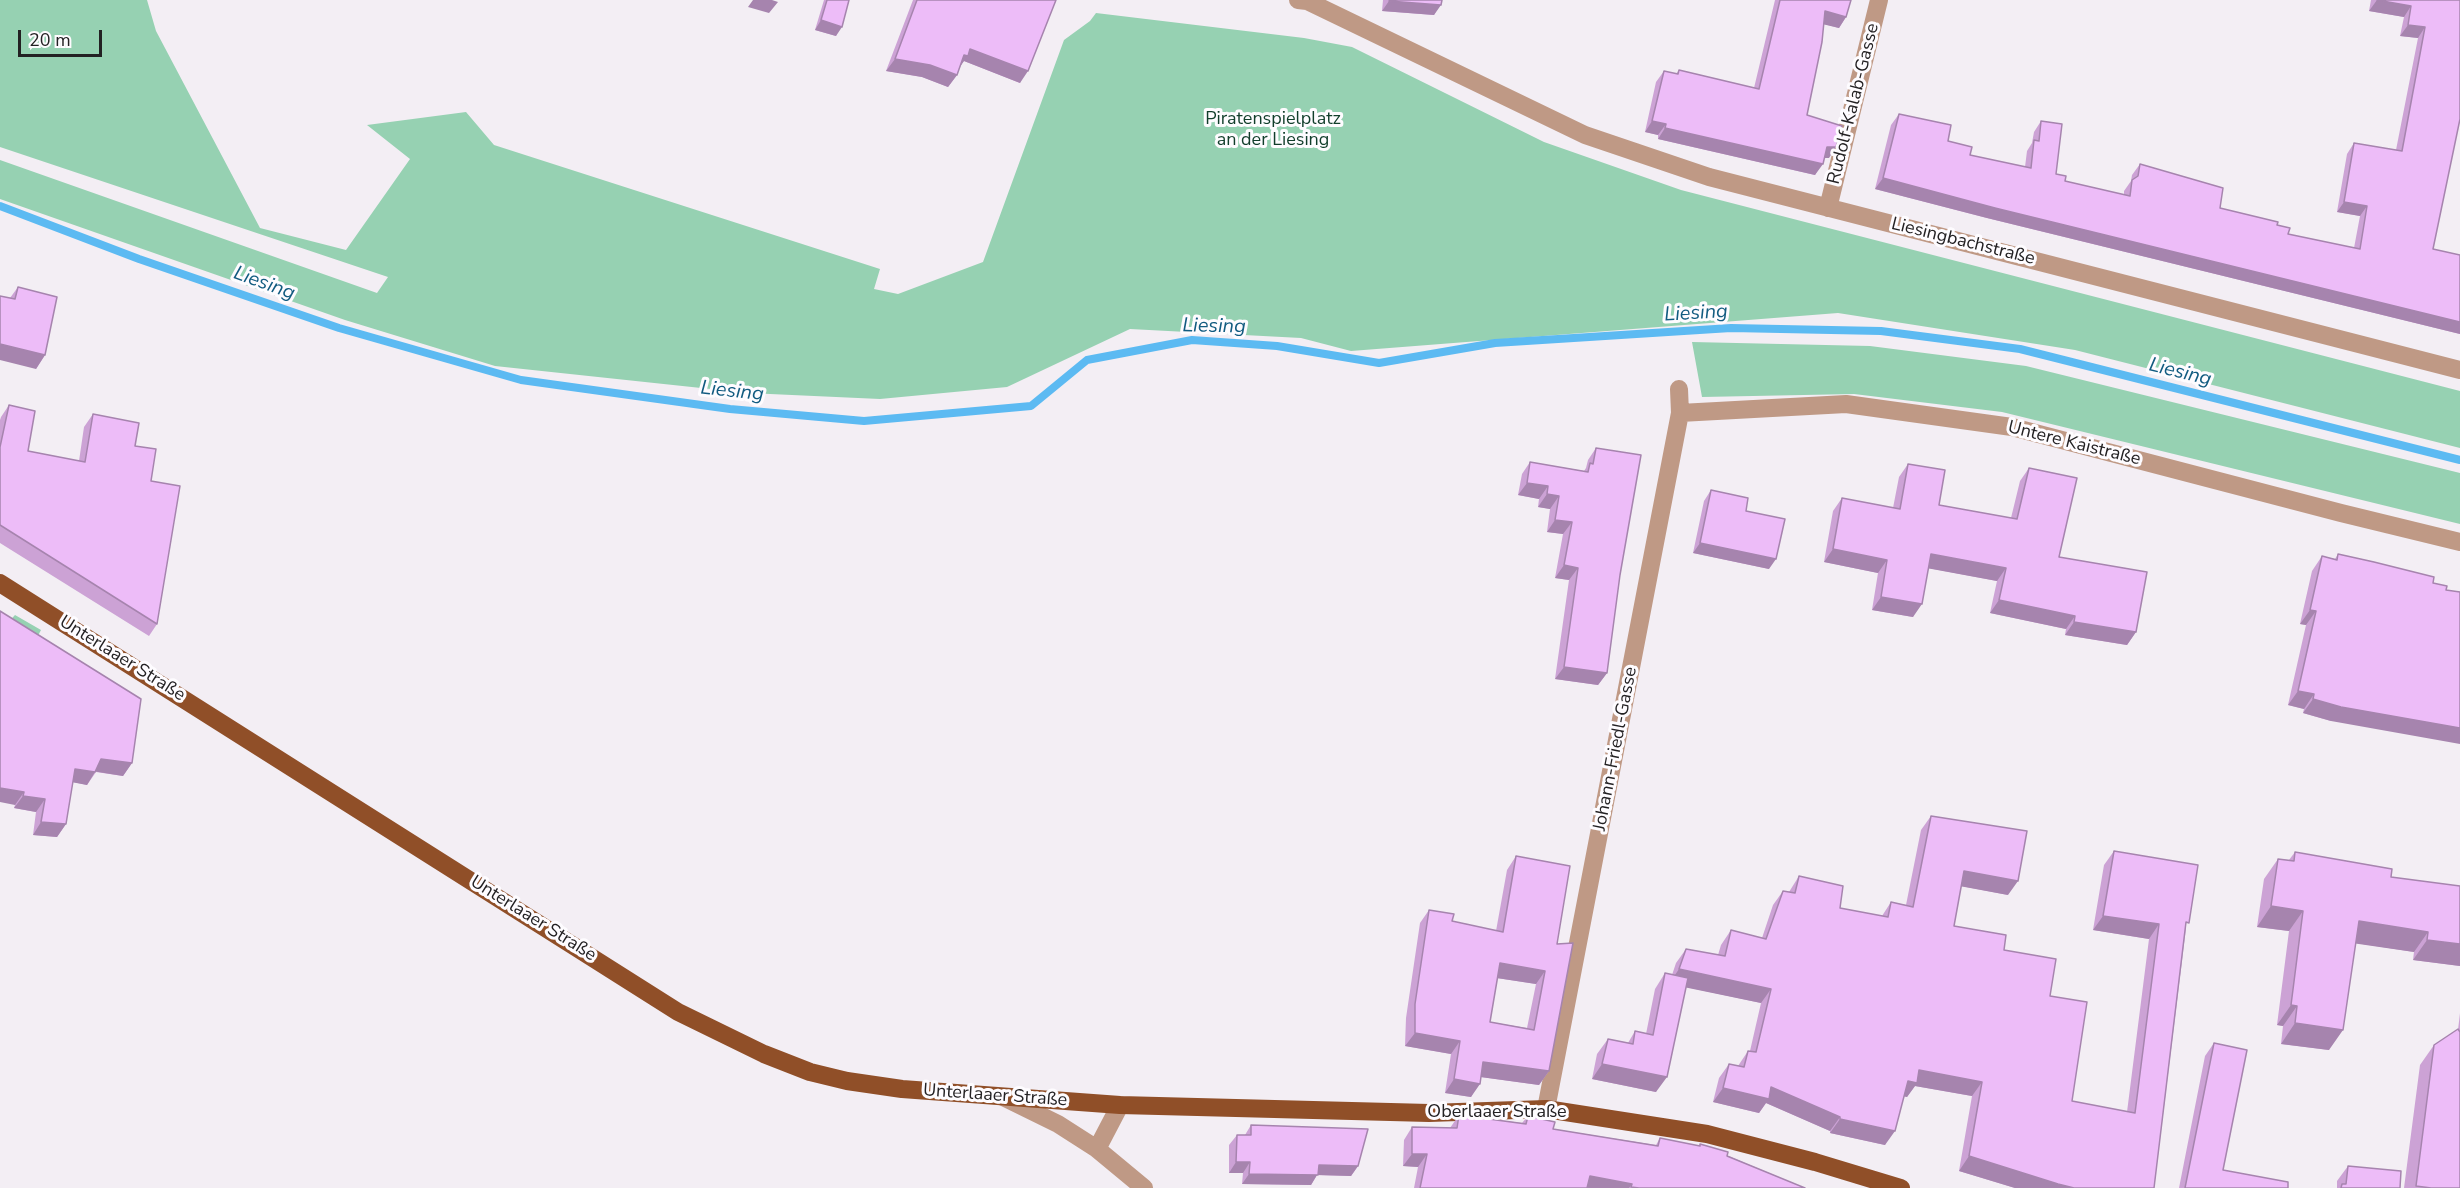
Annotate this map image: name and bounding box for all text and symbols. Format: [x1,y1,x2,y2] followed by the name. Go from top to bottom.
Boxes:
[21,18,105,56] scale bar
[1824,21,1884,187] street label: Rudolf-Kalab-Gasse
[29,28,71,52] text: 20 m
[1205,109,1341,152] park label: Piratenspielplatz an der Liesing
[1889,214,2037,270] street label: Liesingbachstraße
[230,262,298,306] water label: Liesing
[1664,300,1728,328] water label: Liesing
[1182,314,1246,340] water label: Liesing
[2146,354,2214,392] water label: Liesing
[699,377,765,407] water label: Liesing
[2005,417,2143,471] street label: Untere Kaistraße
[55,612,189,706] street label: Unterlaaer Straße
[1590,665,1642,833] street label: Johann-Friedl-Gasse
[466,872,600,966] street label: Unterlaaer Straße
[922,1080,1068,1112] street label: Unterlaaer Straße
[1427,1102,1567,1124] street label: Oberlaaer Straße

